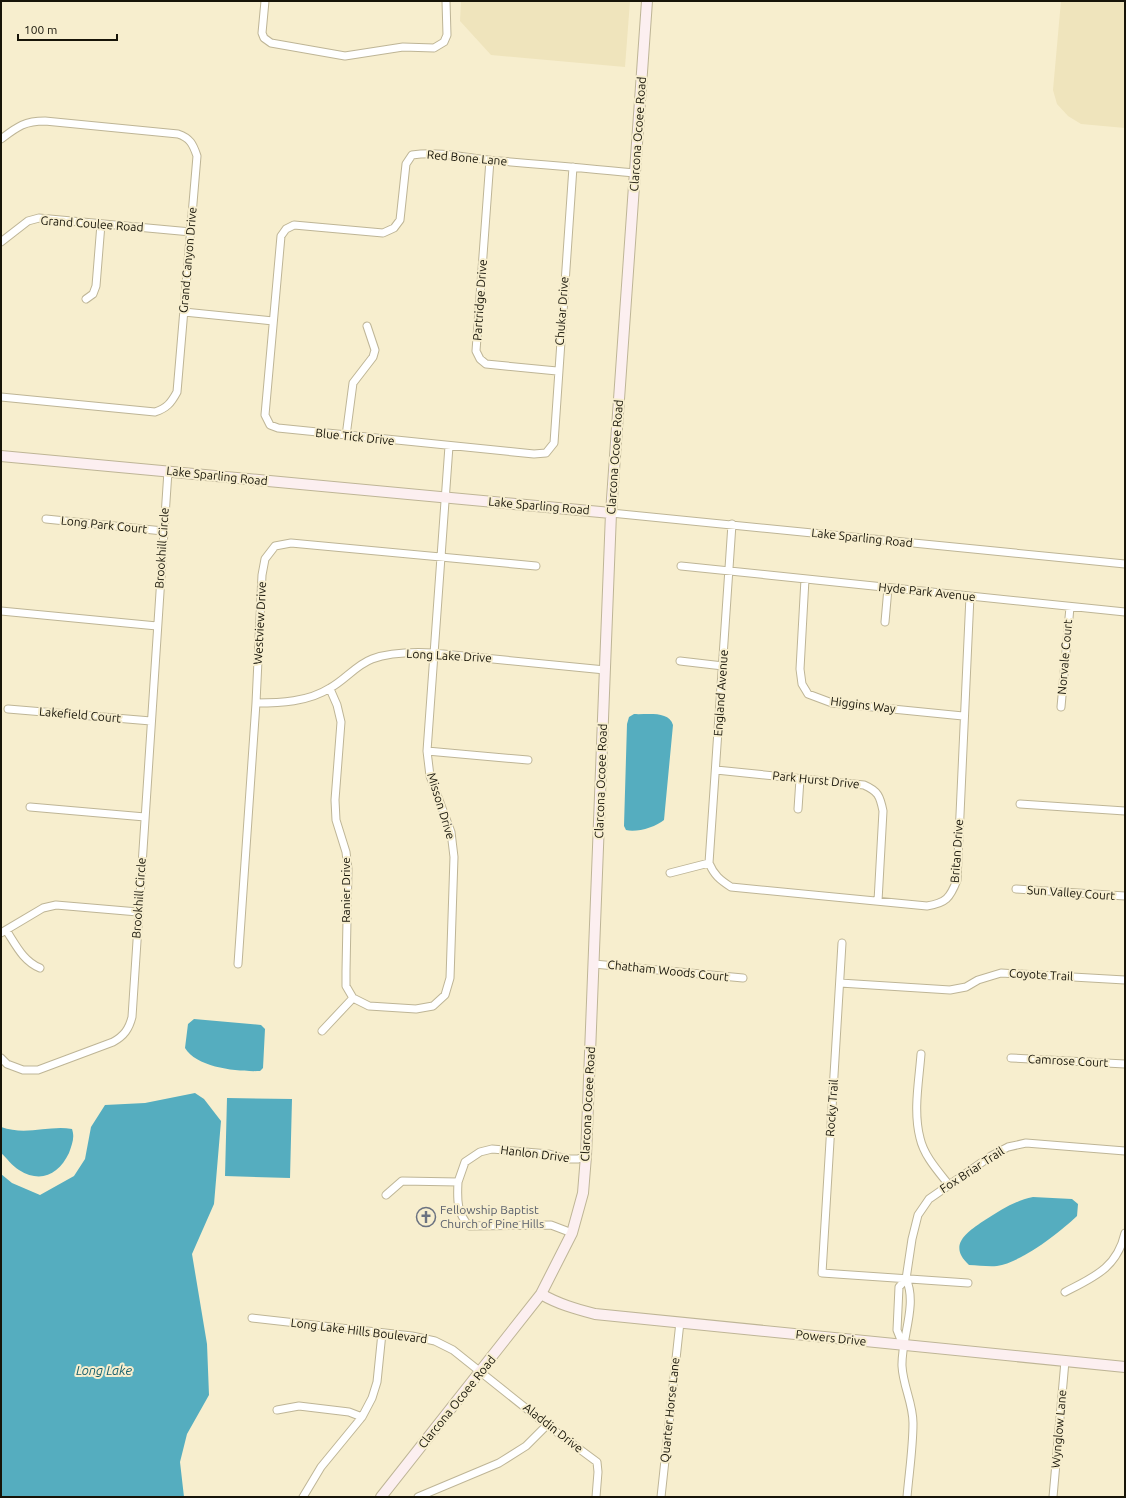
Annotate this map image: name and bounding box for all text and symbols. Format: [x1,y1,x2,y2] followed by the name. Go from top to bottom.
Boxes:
[18,16,117,42] scale bar
[24,23,57,36] text: 100 m
[627,76,648,192] street label: Clarcona Ocoee Road
[426,148,508,167] street label: Red Bone Lane
[176,206,199,313] street label: Grand Canyon Drive
[40,213,144,234] street label: Grand Coulee Road
[470,259,489,341] street label: Partridge Drive
[553,276,570,346] street label: Chukar Drive
[604,399,625,515] street label: Clarcona Ocoee Road
[315,426,395,447] street label: Blue Tick Drive
[166,464,268,487] street label: Lake Sparling Road
[488,495,590,516] street label: Lake Sparling Road
[152,507,171,589] street label: Brookhill Circle
[60,514,148,536] street label: Long Park Court
[811,526,913,549] street label: Lake Sparling Road
[878,580,976,603] street label: Hyde Park Avenue
[251,581,268,665] street label: Westview Drive
[1055,619,1074,695] street label: Norvale Court
[406,647,492,664] street label: Long Lake Drive
[711,649,730,737] street label: England Avenue
[830,694,897,715] street label: Higgins Way
[38,704,122,725] street label: Lakefield Court
[592,723,609,839] street label: Clarcona Ocoee Road
[772,768,860,791] street label: Park Hurst Drive
[425,771,458,841] street label: Misson Drive
[948,819,965,883] street label: Britan Drive
[129,857,148,939] street label: Brookhill Circle
[339,857,352,923] street label: Ranier Drive
[1027,883,1116,902] street label: Sun Valley Court
[607,958,729,983] street label: Chatham Woods Court
[1009,966,1073,983] street label: Coyote Trail
[578,1046,597,1162] street label: Clarcona Ocoee Road
[1027,1052,1109,1069] street label: Camrose Court
[823,1079,840,1137] street label: Rocky Trail
[500,1143,570,1164] street label: Hanlon Drive
[937,1144,1006,1195] street label: Fox Briar Trail
[440,1203,544,1230] place label: Fellowship Baptist Church of Pine Hills
[415,1206,437,1228] church icon: Fellowship Baptist Church of Pine Hills
[290,1316,428,1345] street label: Long Lake Hills Boulevard
[795,1327,867,1348] street label: Powers Drive
[415,1353,498,1450] street label: Clarcona Ocoee Road
[658,1357,681,1463] street label: Quarter Horse Lane
[76,1363,132,1377] water label: Long Lake
[1049,1389,1068,1469] street label: Wynglow Lane
[521,1400,586,1455] street label: Aladdin Drive

